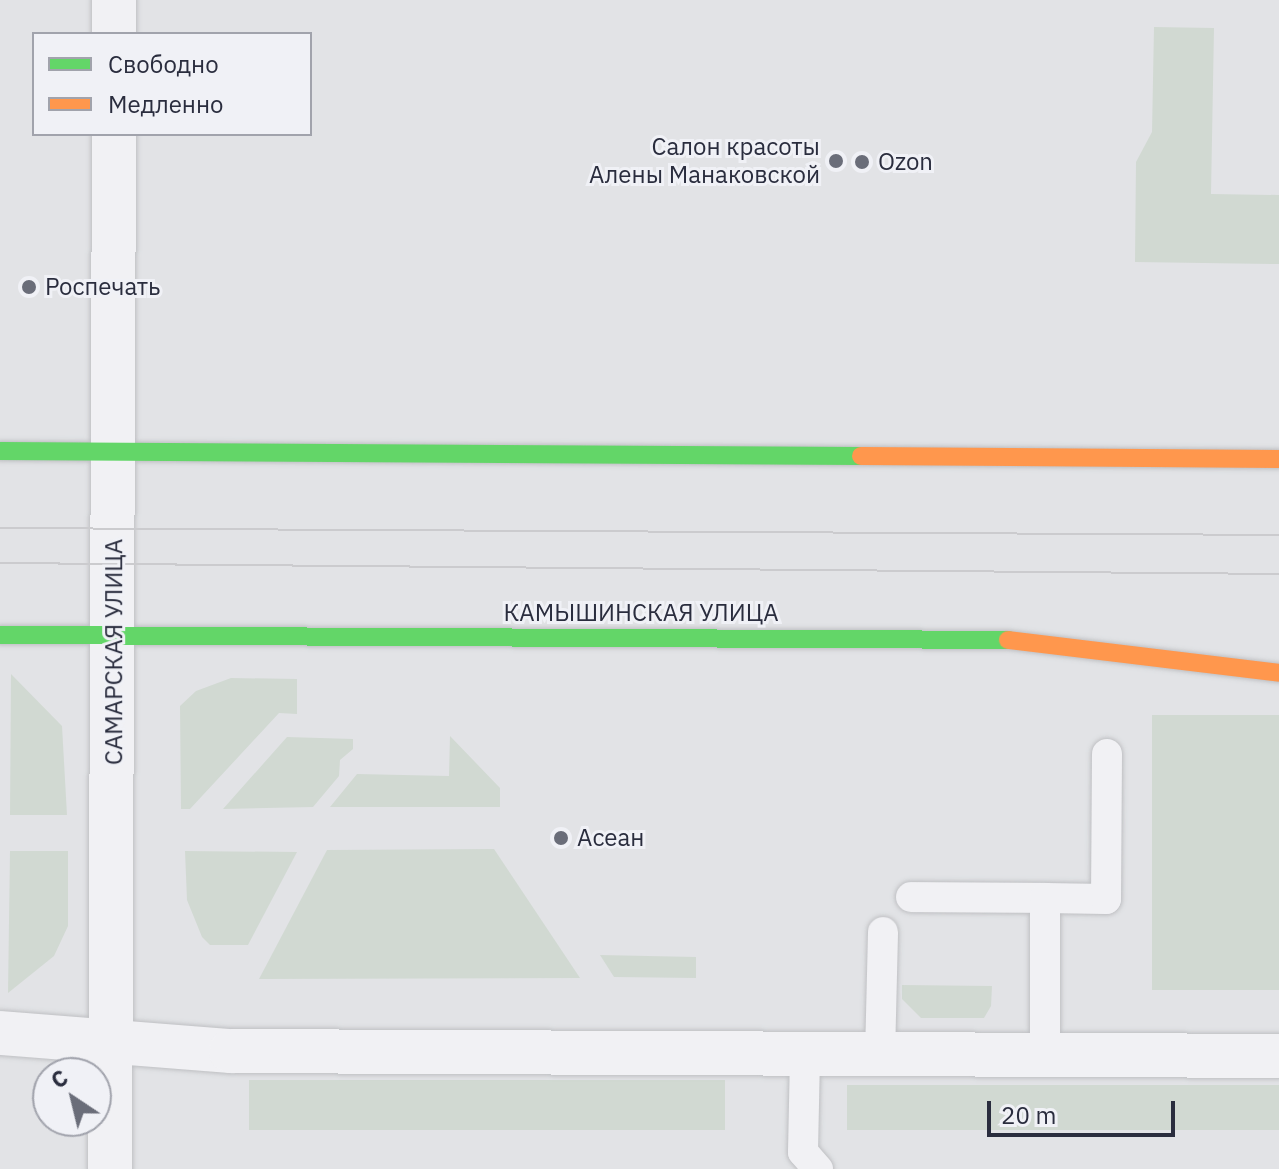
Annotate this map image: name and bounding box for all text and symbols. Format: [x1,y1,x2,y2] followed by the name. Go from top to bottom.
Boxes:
[32,32,312,136] legend
[108,48,219,80] text: Свободно
[108,88,224,120] text: Медленно
[589,133,820,189] place label: Салон красоты Алены Манаковской
[878,148,933,176] place label: Ozon
[827,152,845,170] marker: Салон красоты Алены Манаковской
[853,153,871,171] marker: Ozon
[45,273,161,301] place label: Роспечать
[20,278,38,296] marker: Роспечать
[100,539,128,765] street label: САМАРСКАЯ УЛИЦА
[503,599,779,627] street label: КАМЫШИНСКАЯ УЛИЦА
[577,824,644,852] place label: Асеан
[552,829,570,847] marker: Асеан
[32,1057,112,1137] north arrow
[45,1063,73,1095] text: С
[991,1085,1179,1135] scale bar
[1001,1099,1056,1131] text: 20 m

